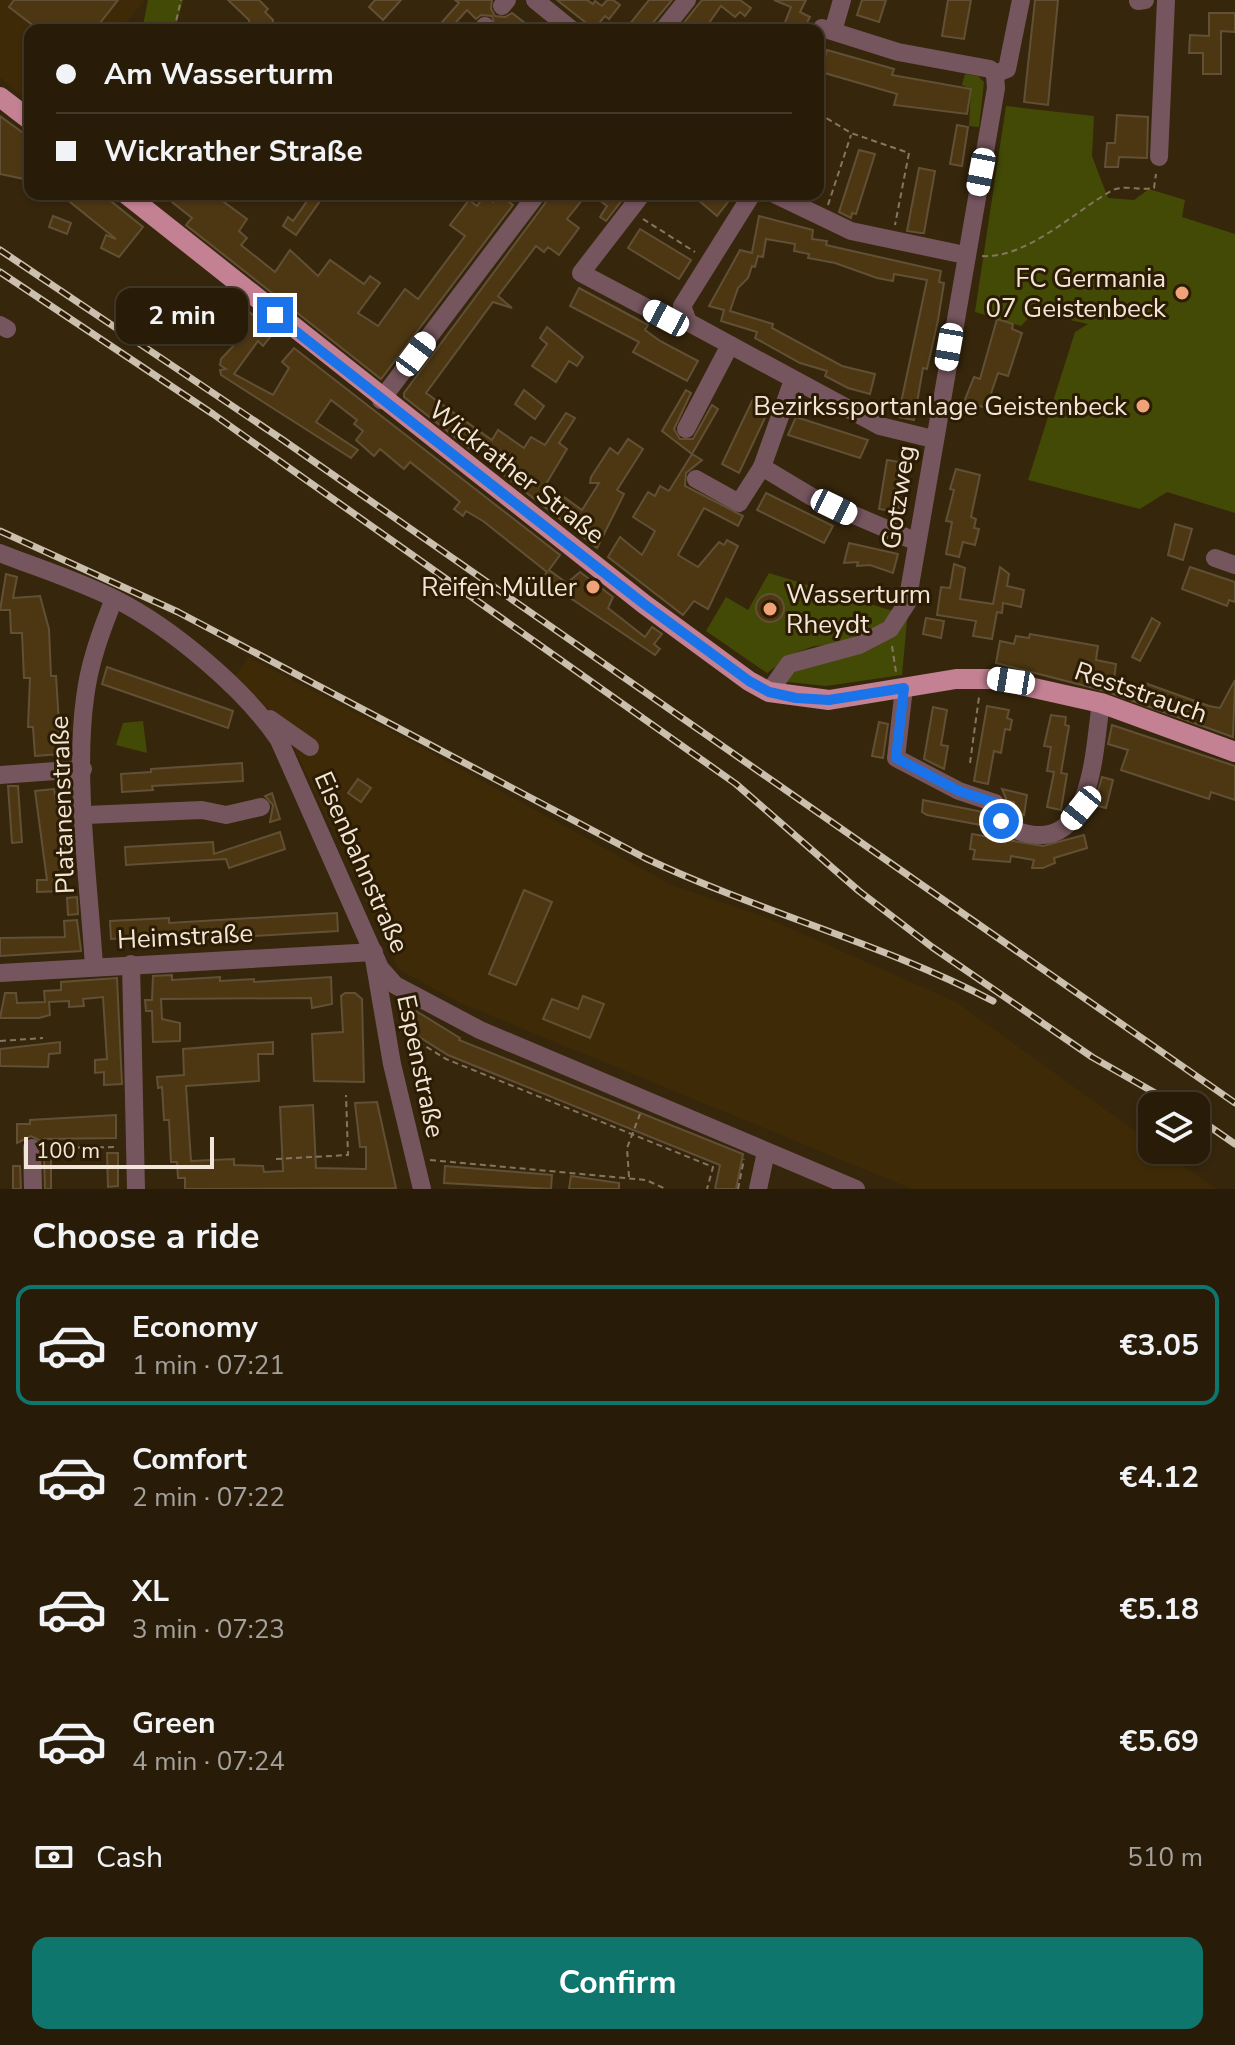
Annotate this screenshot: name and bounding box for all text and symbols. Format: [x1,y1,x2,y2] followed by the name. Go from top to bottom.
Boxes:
[104,54,334,95] text: Am Wasserturm
[104,131,363,172] text: Wickrather Straße
[965,146,997,198] car
[985,261,1167,326] place label: FC Germania 07 Geistenbeck
[1173,284,1191,302] marker: FC Germania 07 Geistenbeck
[115,287,247,343] callout: 2 min
[639,296,693,340] car
[257,297,293,333] route end
[148,298,216,333] text: 2 min
[933,321,965,373] car
[392,328,440,380] car
[753,389,1128,424] place label: Bezirkssportanlage Geistenbeck
[422,393,612,552] street label: Wickrather Straße
[1134,397,1152,415] marker: Bezirkssportanlage Geistenbeck
[873,443,924,552] street label: Gotzweg
[807,486,861,528] car
[421,570,578,605] place label: Reifen Müller
[786,577,931,642] place label: Wasserturm Rheydt
[584,578,602,596] marker: Reifen Müller
[761,600,779,618] marker: Wasserturm Rheydt
[1070,653,1212,732] street label: Reststrauch
[985,665,1037,697] car
[42,715,83,895] street label: Platanenstraße
[306,766,417,958] street label: Eisenbahnstraße
[1057,782,1105,834] car
[983,803,1019,839] route start
[116,915,254,958] street label: Heimstraße
[388,991,453,1141] street label: Espenstraße
[1138,1092,1210,1164] map controls
[1138,1092,1210,1164] button: layers
[24,1133,214,1169] scale bar
[36,1136,100,1166] text: 100 m
[32,1212,260,1261] text: Choose a ride
[132,1307,258,1348] text: Economy
[36,1309,108,1381] icon: car
[1120,1325,1199,1366] text: €3.05
[132,1348,285,1383] text: 1 min · 07:21
[132,1439,247,1480] text: Comfort
[36,1441,108,1513] icon: car
[1120,1457,1199,1498] text: €4.12
[132,1480,285,1515] text: 2 min · 07:22
[132,1571,169,1612] text: XL
[36,1573,108,1645] icon: car
[1120,1589,1199,1630] text: €5.18
[132,1612,285,1647] text: 3 min · 07:23
[132,1703,216,1744] text: Green
[36,1705,108,1777] icon: car
[1120,1721,1199,1762] text: €5.69
[132,1744,285,1779] text: 4 min · 07:24
[32,1835,76,1879] icon: cash
[96,1837,163,1878] text: Cash
[1127,1840,1203,1875] text: 510 m
[32,1937,1203,2029] button: Confirm

